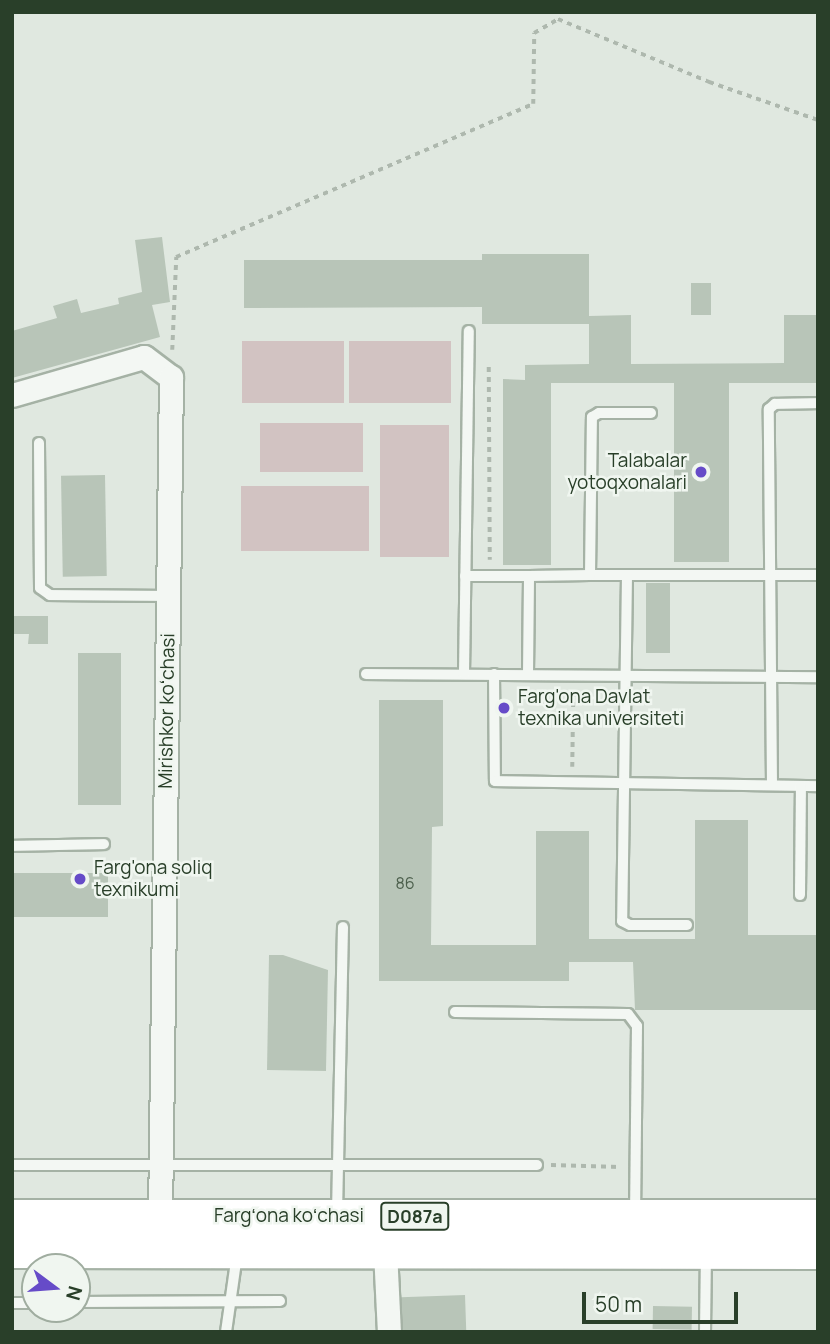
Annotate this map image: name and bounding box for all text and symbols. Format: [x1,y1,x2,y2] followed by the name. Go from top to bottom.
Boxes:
[567,450,687,494] place label: Talabalar yotoqxonalari
[693,464,709,480] marker: Talabalar yotoqxonalari
[154,633,180,789] street label: Mirishkor koʻchasi
[518,686,684,730] place label: Farg'ona Davlat texnika universiteti
[496,700,512,716] marker: Farg'ona Davlat texnika universiteti
[94,857,212,901] place label: Farg'ona soliq texnikumi
[72,871,88,887] marker: Farg'ona soliq texnikumi
[395,873,415,893] house number: 86
[380,1202,450,1231] road number: D087a
[214,1205,364,1227] street label: Fargʻona koʻchasi
[21,1253,91,1323] north arrow
[585,1278,741,1322] scale bar
[60,1283,89,1303] text: N
[595,1290,642,1318] text: 50 m

